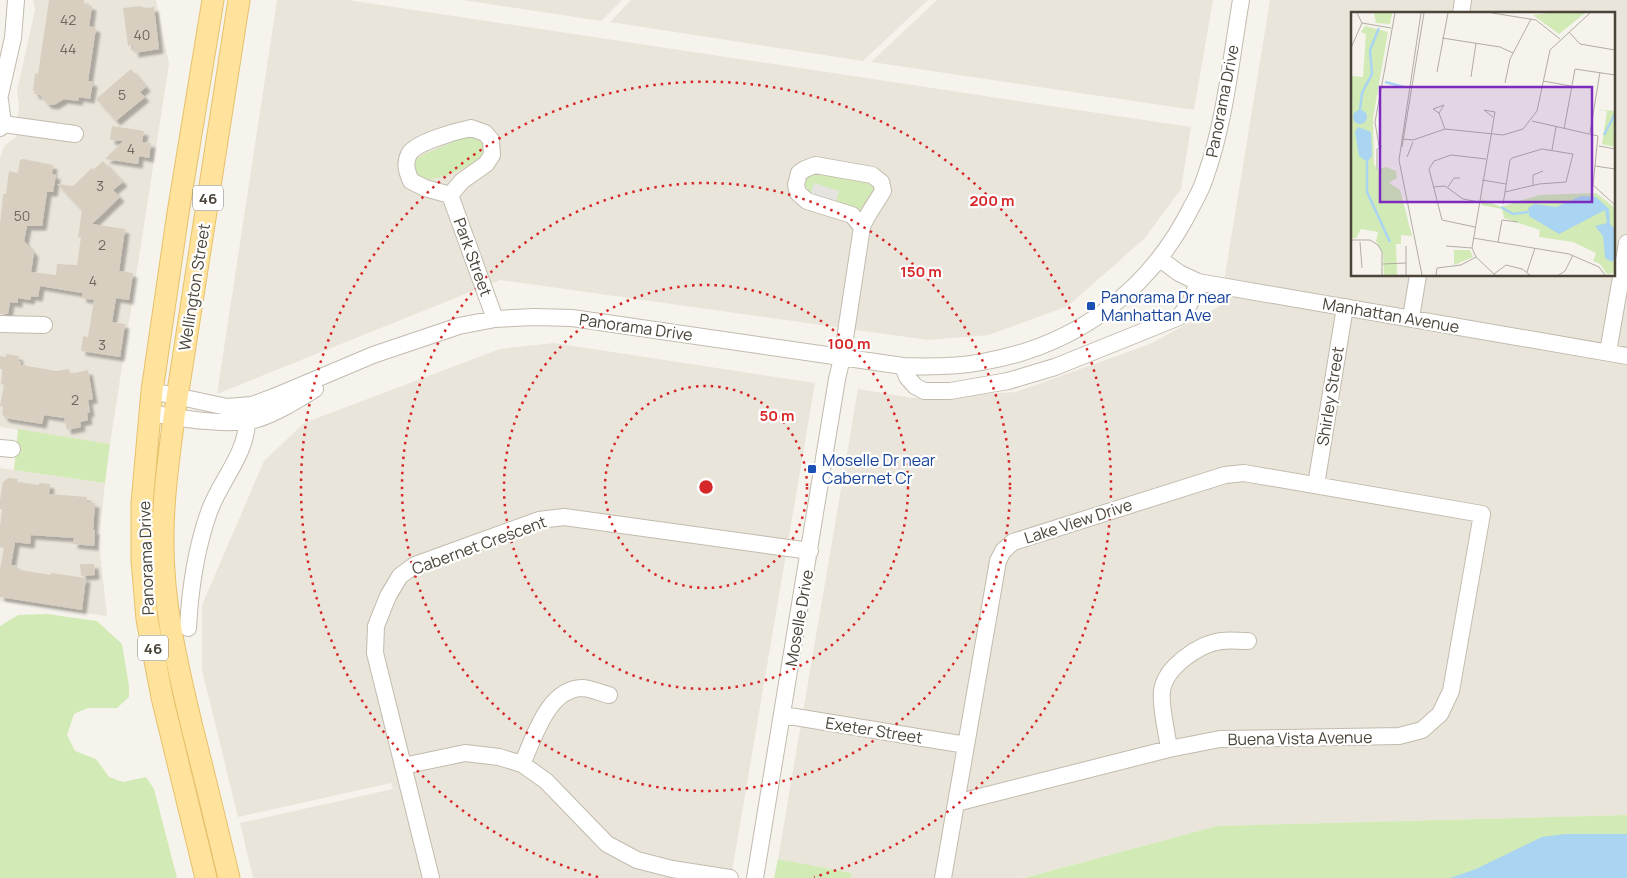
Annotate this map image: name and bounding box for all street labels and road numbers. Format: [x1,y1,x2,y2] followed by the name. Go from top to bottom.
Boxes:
[1200,43,1244,159] street label: Panorama Drive
[193,186,223,210] road number: 46
[449,215,497,299] street label: Park Street
[173,222,215,352] street label: Wellington Street
[1321,292,1461,338] street label: Manhattan Avenue
[578,308,694,346] street label: Panorama Drive
[1311,345,1349,447] street label: Shirley Street
[1021,493,1135,549] street label: Lake View Drive
[133,500,159,616] street label: Panorama Drive
[409,510,549,580] street label: Cabernet Crescent
[780,568,818,668] street label: Moselle Drive
[138,636,168,660] road number: 46
[824,711,924,749] street label: Exeter Street
[1227,726,1373,750] street label: Buena Vista Avenue

